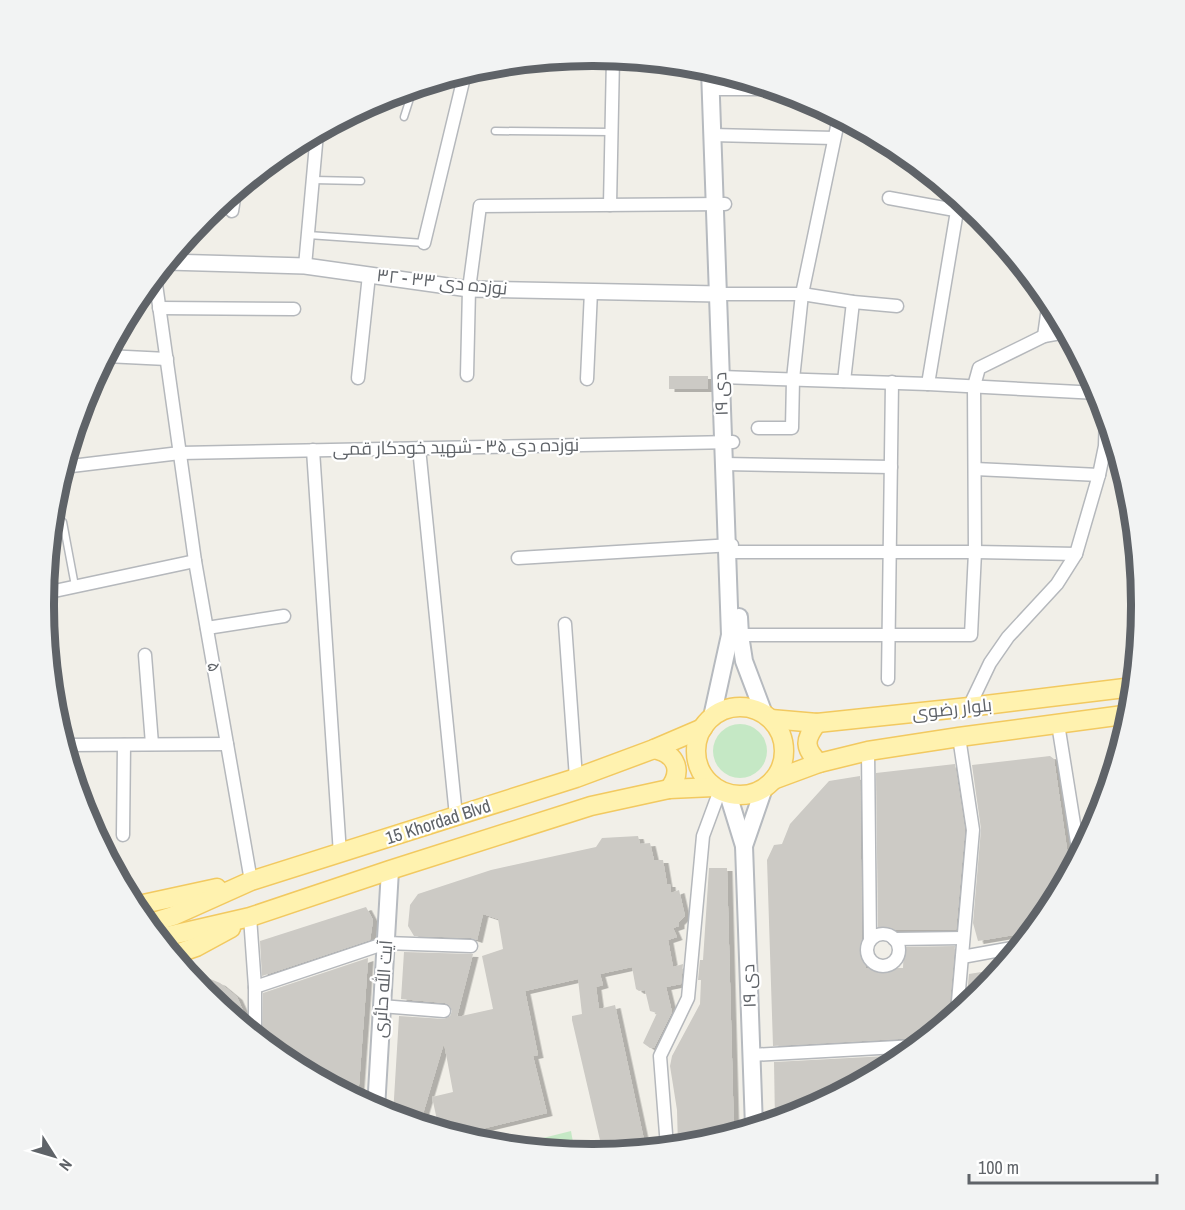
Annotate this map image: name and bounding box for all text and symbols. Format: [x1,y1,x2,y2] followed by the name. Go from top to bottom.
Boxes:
[375,262,509,301] street label: ۳۲ - نوزده دی ۳۳
[707,372,734,416] street label: ۱۹ دی
[333,432,579,461] street label: نوزده دی ۳۵ - شهید خودکار قمی
[201,660,228,674] street label: ۵
[911,692,993,725] street label: بلوار رضوی
[382,793,494,850] street label: 15 Khordad Blvd
[367,939,398,1039] street label: آیت الله حائری
[735,964,762,1008] street label: ۱۹ دی
[24,1126,84,1186] north arrow
[969,1147,1156,1185] scale bar
[54,1155,78,1175] text: N
[978,1155,1019,1180] text: 100 m

